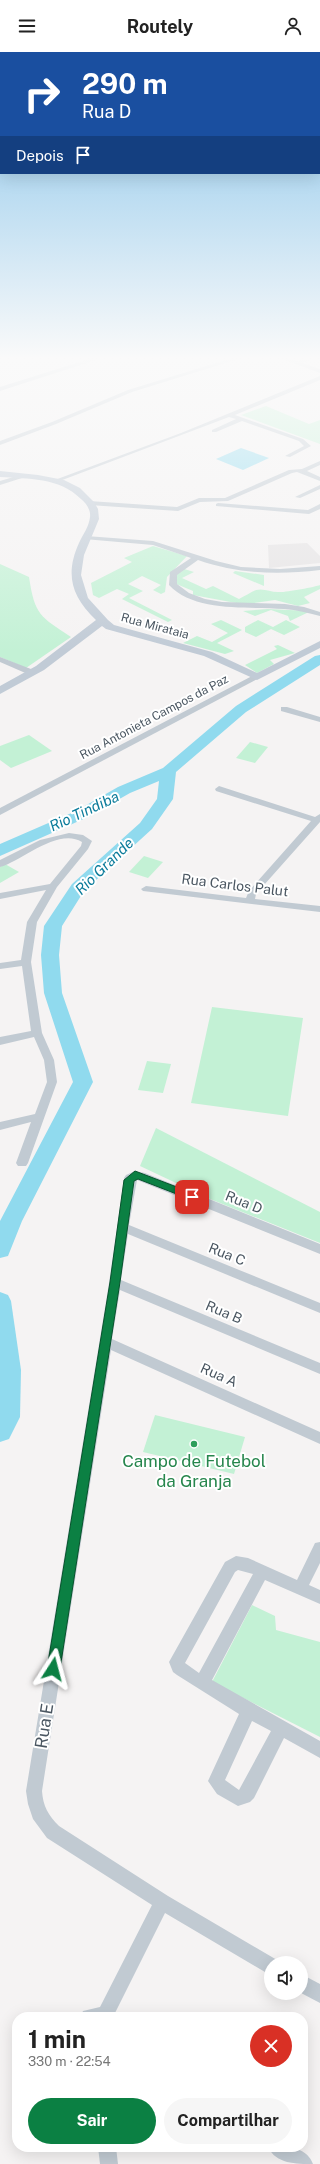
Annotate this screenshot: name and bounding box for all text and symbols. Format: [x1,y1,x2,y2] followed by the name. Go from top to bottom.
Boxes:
[16,15,38,37] icon: menu
[282,15,304,37] icon: person
[127,16,193,37] text: Routely
[82,67,168,100] text: 290 m
[16,68,68,120] icon: right
[82,101,131,122] text: Rua D
[72,144,94,166] icon: arrive
[16,147,64,164] text: Depois
[119,610,191,642] street label: Rua Mirataia
[77,672,231,762] street label: Rua Antonieta Campos da Paz
[47,787,122,835] water label: Rio Tindiba
[71,834,137,898] water label: Rio Grande
[181,870,289,900] street label: Rua Carlos Palut
[175,1180,209,1214] pin
[181,1186,203,1208] icon: arrive
[223,1187,265,1217] street label: Rua D
[206,1239,248,1269] street label: Rua C
[203,1297,245,1327] street label: Rua B
[198,1360,240,1390] street label: Rua A
[189,1439,199,1449] marker: Campo de Futebol da Granja
[122,1451,266,1491] place label: Campo de Futebol da Granja
[32,1648,74,1690] position arrow
[31,1702,57,1750] street label: Rua E
[264,1956,308,2000] map controls
[264,1956,308,2000] button: sound
[28,2025,86,2053] text: 1 min
[250,2025,292,2067] button: close
[28,2054,111,2069] text: 330 m · 22:54
[28,2098,156,2144] button: Sair
[164,2098,292,2144] button: Compartilhar

